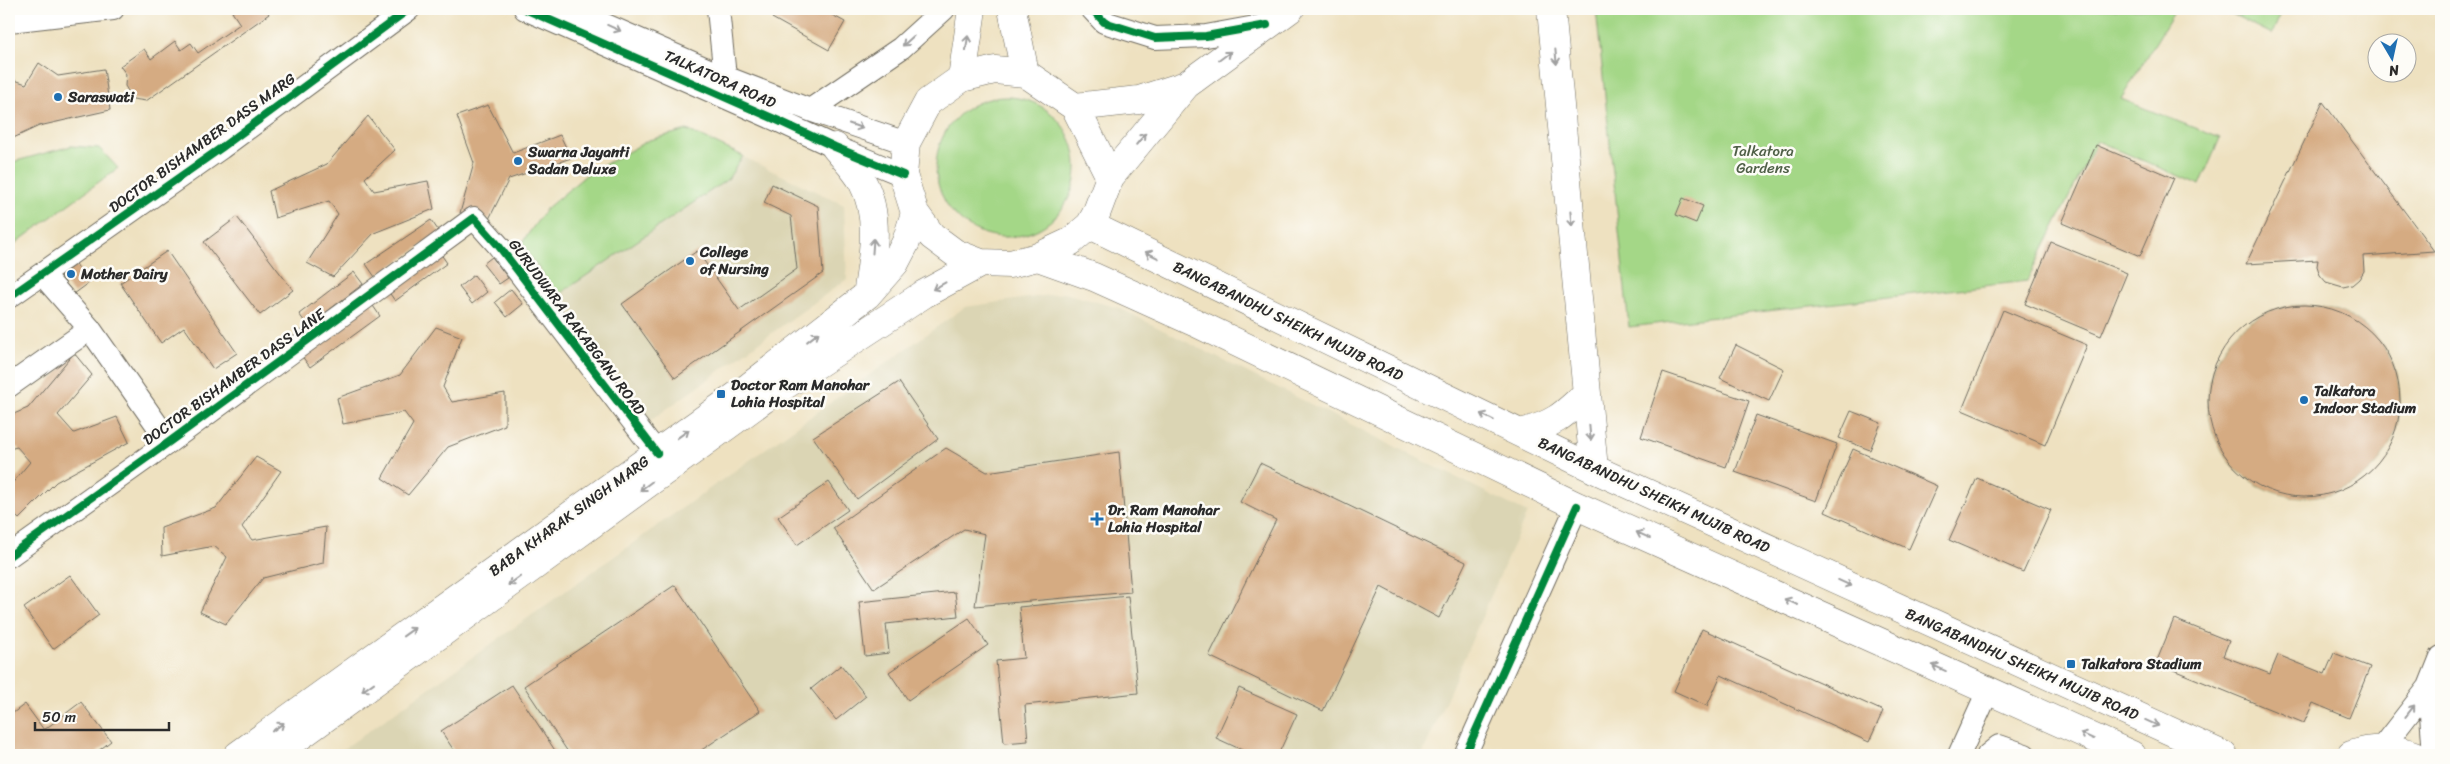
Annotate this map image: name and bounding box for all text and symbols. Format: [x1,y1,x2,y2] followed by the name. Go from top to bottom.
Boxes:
[606,24,621,34] one-way arrow
[2368,32,2418,82] north arrow
[901,36,914,47] one-way arrow
[963,36,973,52] one-way arrow
[660,43,780,115] street label: TALKATORA ROAD
[1551,49,1561,65] one-way arrow
[1218,50,1231,61] one-way arrow
[2387,57,2402,83] text: N
[103,66,301,220] street label: DOCTOR BISHAMBER DASS MARG
[67,84,135,110] place label: Saraswati
[52,91,64,103] marker: Saraswati
[848,121,864,131] one-way arrow
[1135,133,1146,146] one-way arrow
[1732,138,1794,181] park label: Talkatora Gardens
[527,139,630,182] place label: Swarna Jayanti Sadan Deluxe
[512,155,524,167] marker: Swarna Jayanti Sadan Deluxe
[1566,211,1576,227] one-way arrow
[502,233,652,421] street label: GURUDWARA RAKABGANJ ROAD
[699,239,769,282] place label: College of Nursing
[869,239,878,255] one-way arrow
[1145,250,1160,259] one-way arrow
[1168,254,1408,388] street label: BANGABANDHU SHEIKH MUJIB ROAD
[684,255,696,267] marker: College of Nursing
[80,261,169,287] place label: Mother Dairy
[65,268,77,280] marker: Mother Dairy
[931,281,946,291] one-way arrow
[137,301,332,452] street label: DOCTOR BISHAMBER DASS LANE
[806,332,820,342] one-way arrow
[731,372,871,415] place label: Doctor Ram Manohar Lohia Hospital
[2313,378,2417,421] place label: Talkatora Indoor Stadium
[715,388,727,400] marker: Doctor Ram Manohar Lohia Hospital
[2298,394,2310,406] marker: Talkatora Indoor Stadium
[1480,412,1495,421] one-way arrow
[1586,425,1595,441] one-way arrow
[676,429,690,439] one-way arrow
[1534,430,1774,560] street label: BANGABANDHU SHEIKH MUJIB ROAD
[483,448,655,583] street label: BABA KHARAK SINGH MARG
[639,481,653,491] one-way arrow
[1108,497,1221,540] place label: Dr. Ram Manohar Lohia Hospital
[1090,512,1104,526] marker: Dr. Ram Manohar Lohia Hospital
[1636,530,1651,540] one-way arrow
[507,576,521,586] one-way arrow
[1837,579,1852,589] one-way arrow
[1784,596,1799,606] one-way arrow
[1901,601,2143,727] street label: BANGABANDHU SHEIKH MUJIB ROAD
[402,627,416,637] one-way arrow
[2081,651,2202,677] place label: Talkatora Stadium
[2065,658,2077,670] marker: Talkatora Stadium
[1932,663,1947,673] one-way arrow
[361,682,375,692] one-way arrow
[35,699,169,731] scale bar
[42,704,77,730] text: 50 m
[2404,705,2415,718] one-way arrow
[2144,719,2159,729] one-way arrow
[270,722,284,732] one-way arrow
[2080,730,2095,740] one-way arrow

